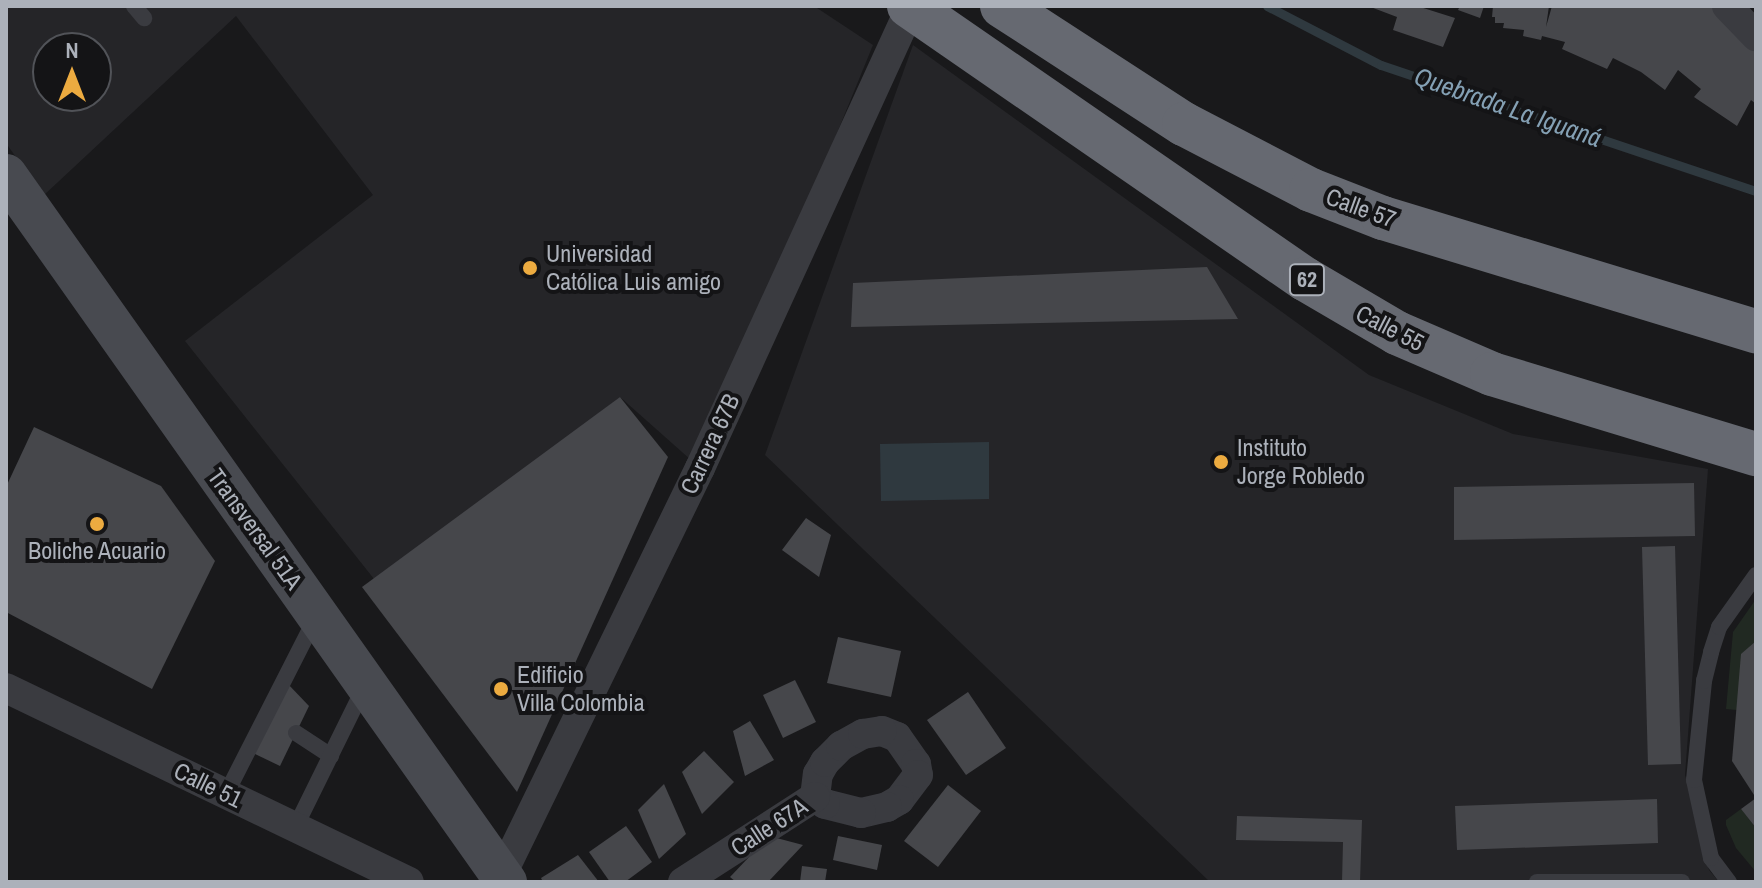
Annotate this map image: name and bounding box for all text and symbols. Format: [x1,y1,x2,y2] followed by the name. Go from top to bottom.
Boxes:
[32,32,112,112] north arrow
[65,35,79,65] text: N
[1410,60,1606,154] water label: Quebrada La Iguaná
[1322,182,1400,234] street label: Calle 57
[546,240,721,296] place label: Universidad Católica Luis amigo
[521,259,539,277] marker: Universidad Católica Luis amigo
[1287,262,1327,298] road number: 62
[1351,299,1429,357] street label: Calle 55
[674,389,746,499] street label: Carrera 67B
[1237,434,1365,490] place label: Instituto Jorge Robledo
[1212,453,1230,471] marker: Instituto Jorge Robledo
[201,463,309,595] street label: Transversal 51A
[88,515,106,533] marker: Boliche Acuario
[28,537,166,565] place label: Boliche Acuario
[517,661,645,717] place label: Edificio Villa Colombia
[492,680,510,698] marker: Edificio Villa Colombia
[169,756,247,814] street label: Calle 51
[725,792,813,862] street label: Calle 67A

